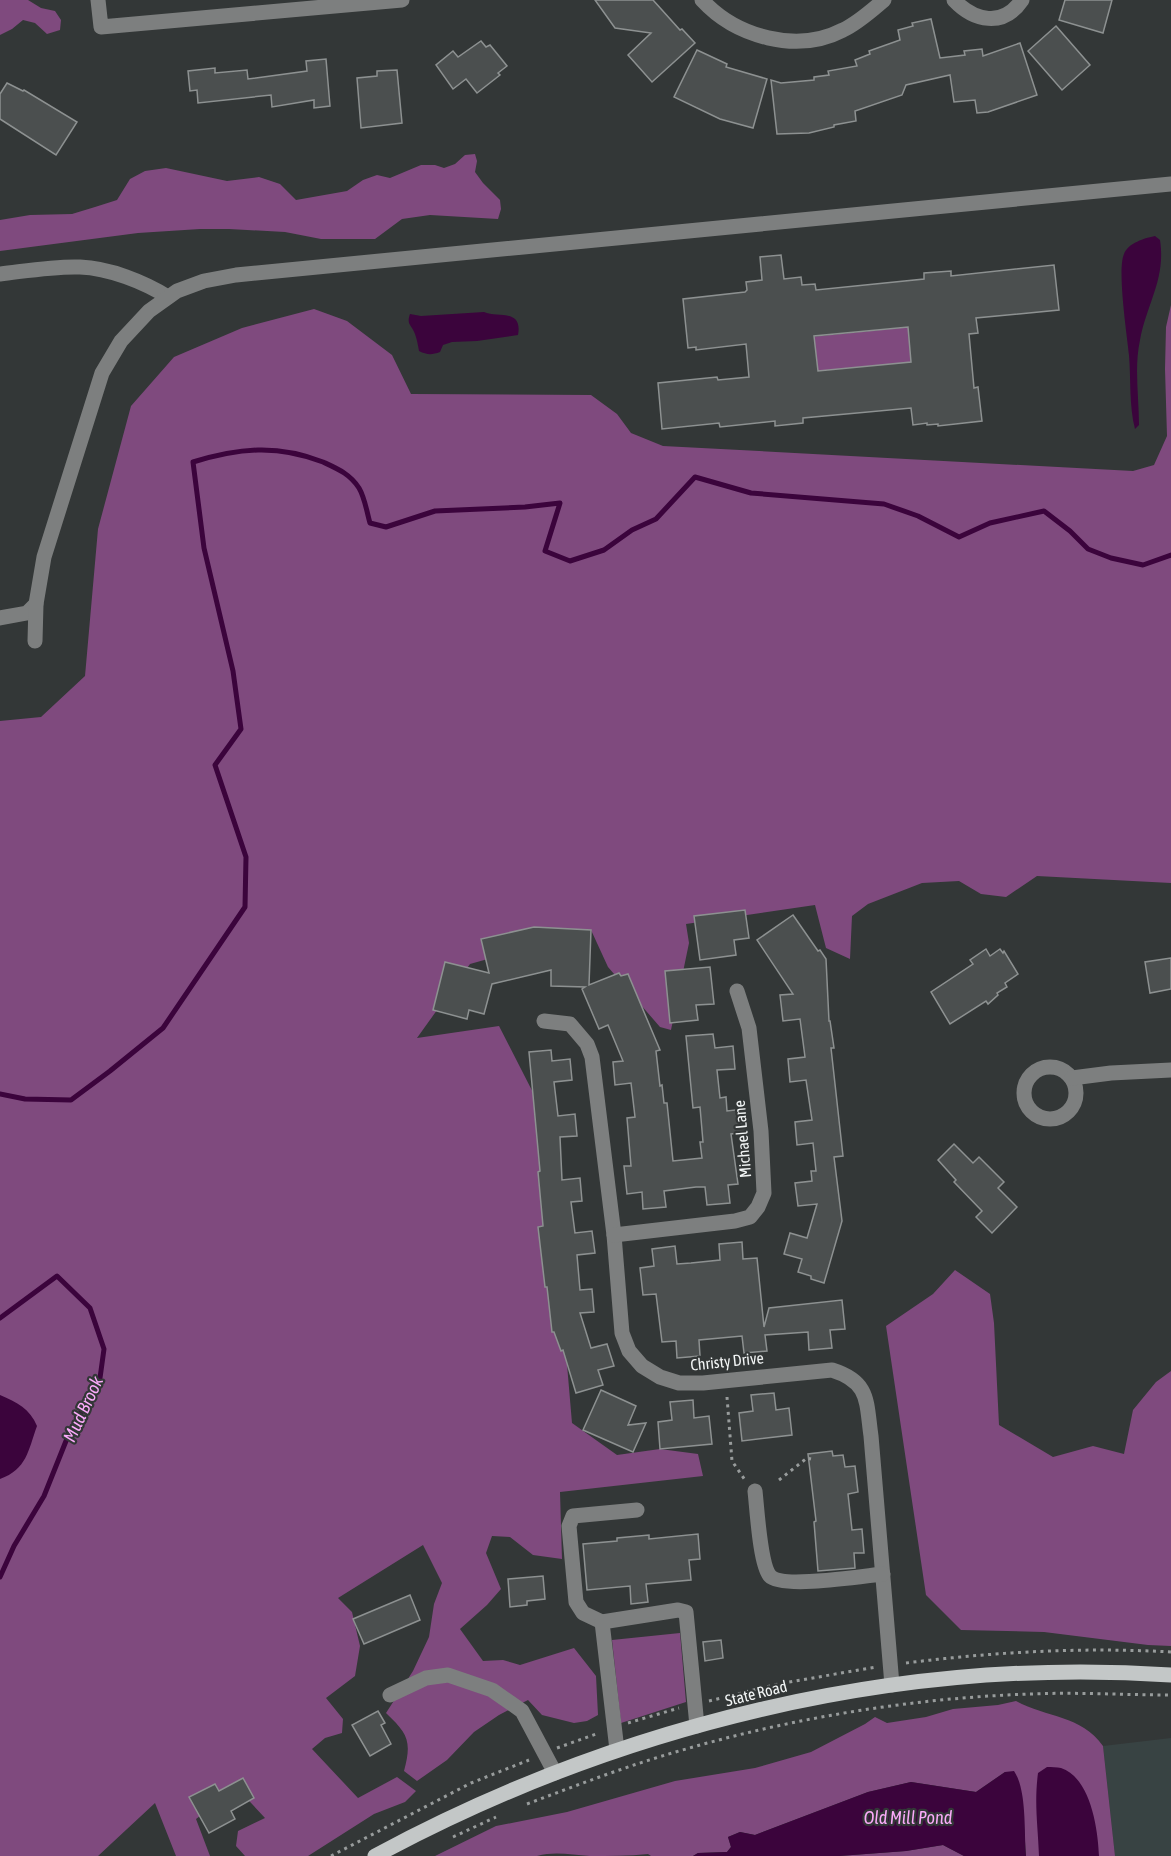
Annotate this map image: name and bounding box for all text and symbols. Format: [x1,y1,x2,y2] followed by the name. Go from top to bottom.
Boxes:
[730,1099,754,1179] street label: Michael Lane
[690,1348,765,1375] street label: Christy Drive
[59,1372,108,1445] water label: Mud Brook
[723,1677,789,1709] street label: State Road
[864,1807,953,1828] water label: Old Mill Pond

